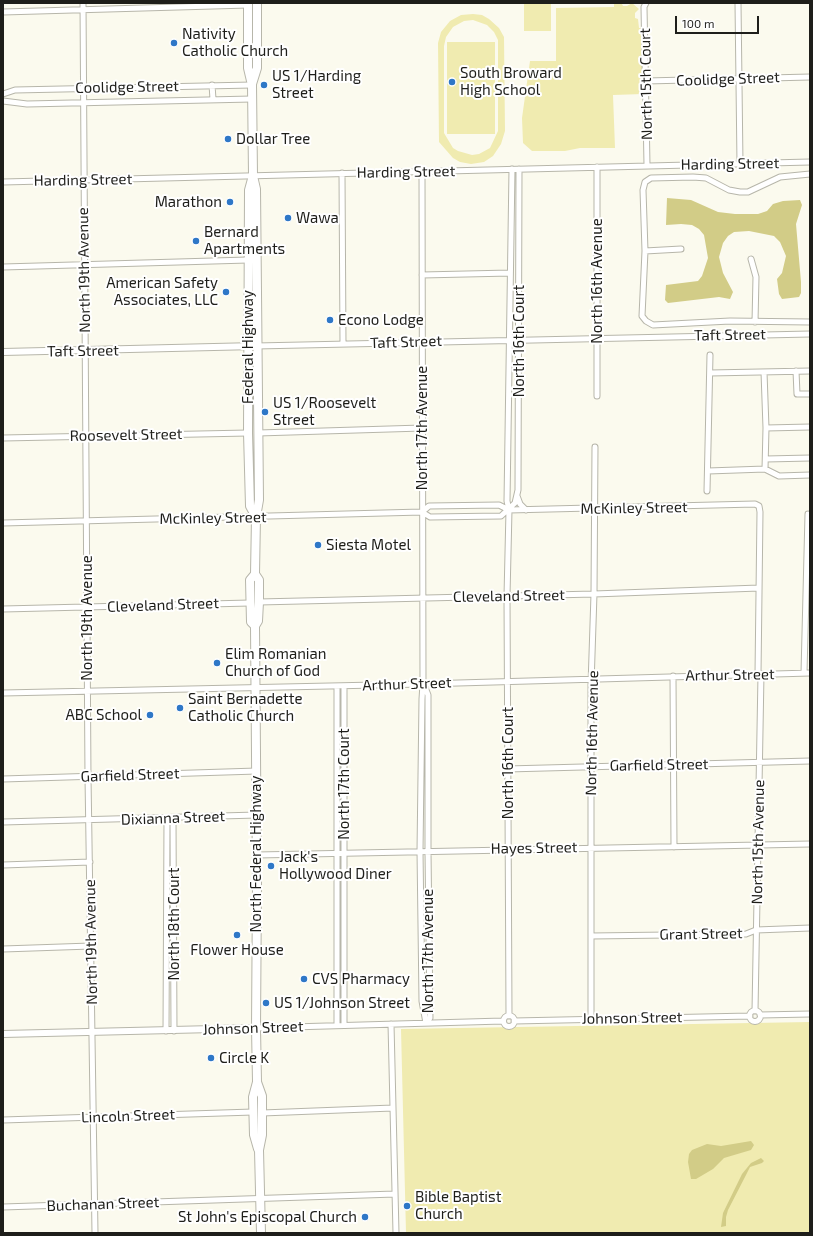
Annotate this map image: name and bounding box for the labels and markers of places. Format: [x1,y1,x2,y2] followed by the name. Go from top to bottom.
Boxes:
[182,25,288,60] place label: Nativity Catholic Church
[169,38,179,48] marker: Nativity Catholic Church
[460,64,562,99] place label: South Broward High School
[272,67,361,102] place label: US 1/Harding Street
[447,77,457,87] marker: South Broward High School
[259,80,269,90] marker: US 1/Harding Street
[236,130,310,148] place label: Dollar Tree
[223,134,233,144] marker: Dollar Tree
[155,193,222,211] place label: Marathon
[225,197,235,207] marker: Marathon
[296,209,339,227] place label: Wawa
[283,213,293,223] marker: Wawa
[204,223,285,258] place label: Bernard Apartments
[191,236,201,246] marker: Bernard Apartments
[106,274,218,309] place label: American Safety Associates, LLC
[221,287,231,297] marker: American Safety Associates, LLC
[338,311,424,329] place label: Econo Lodge
[325,315,335,325] marker: Econo Lodge
[273,394,376,429] place label: US 1/Roosevelt Street
[260,407,270,417] marker: US 1/Roosevelt Street
[326,536,411,554] place label: Siesta Motel
[313,540,323,550] marker: Siesta Motel
[225,645,327,680] place label: Elim Romanian Church of God
[212,658,222,668] marker: Elim Romanian Church of God
[188,690,303,725] place label: Saint Bernadette Catholic Church
[175,703,185,713] marker: Saint Bernadette Catholic Church
[66,706,142,724] place label: ABC School
[145,710,155,720] marker: ABC School
[279,848,392,883] place label: Jack's Hollywood Diner
[266,861,276,871] marker: Jack's Hollywood Diner
[232,930,242,940] marker: Flower House
[190,941,284,959] place label: Flower House
[312,970,410,988] place label: CVS Pharmacy
[299,974,309,984] marker: CVS Pharmacy
[274,994,410,1012] place label: US 1/Johnson Street
[261,998,271,1008] marker: US 1/Johnson Street
[219,1049,269,1067] place label: Circle K
[206,1053,216,1063] marker: Circle K
[415,1188,501,1223] place label: Bible Baptist Church
[402,1201,412,1211] marker: Bible Baptist Church
[178,1208,357,1226] place label: St John's Episcopal Church
[360,1212,370,1222] marker: St John's Episcopal Church

